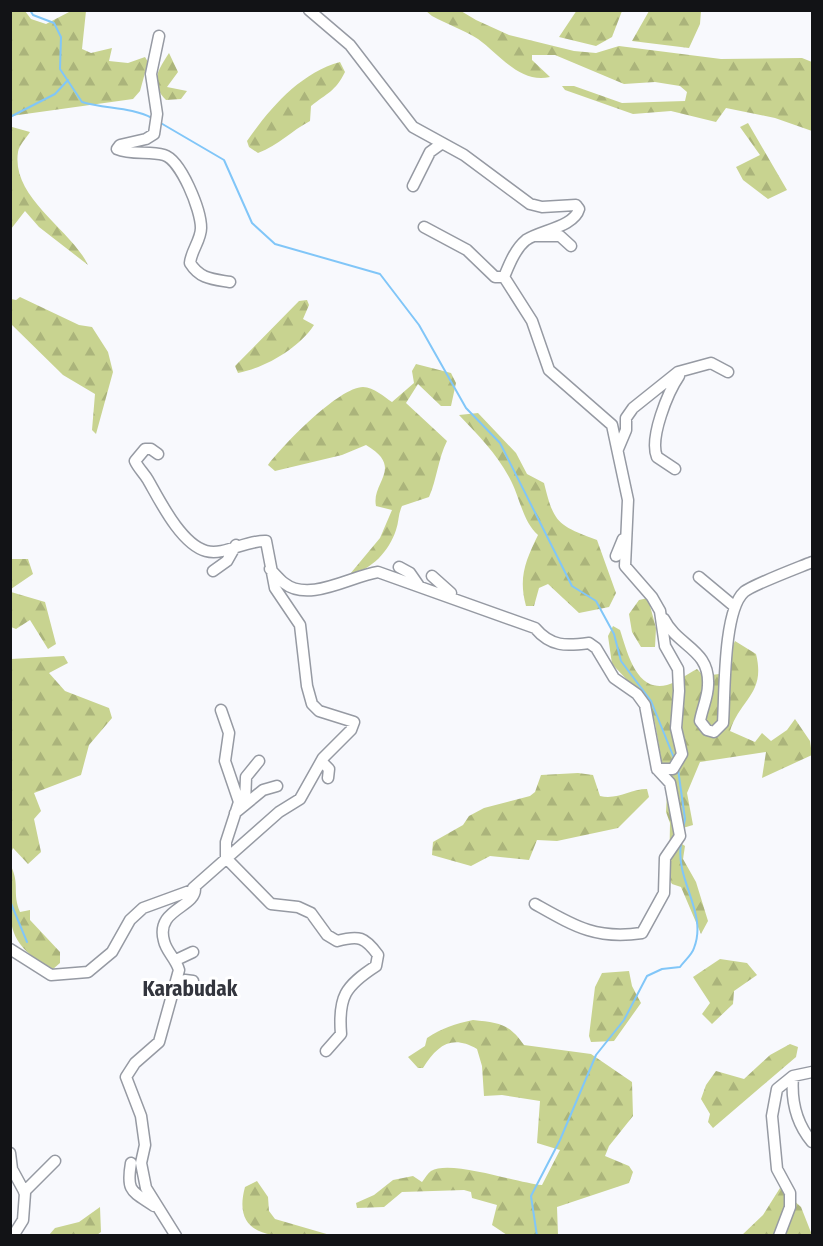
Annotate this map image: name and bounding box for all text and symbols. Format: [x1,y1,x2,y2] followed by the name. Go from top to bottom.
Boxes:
[143,976,238,1002] district label: Karabudak

